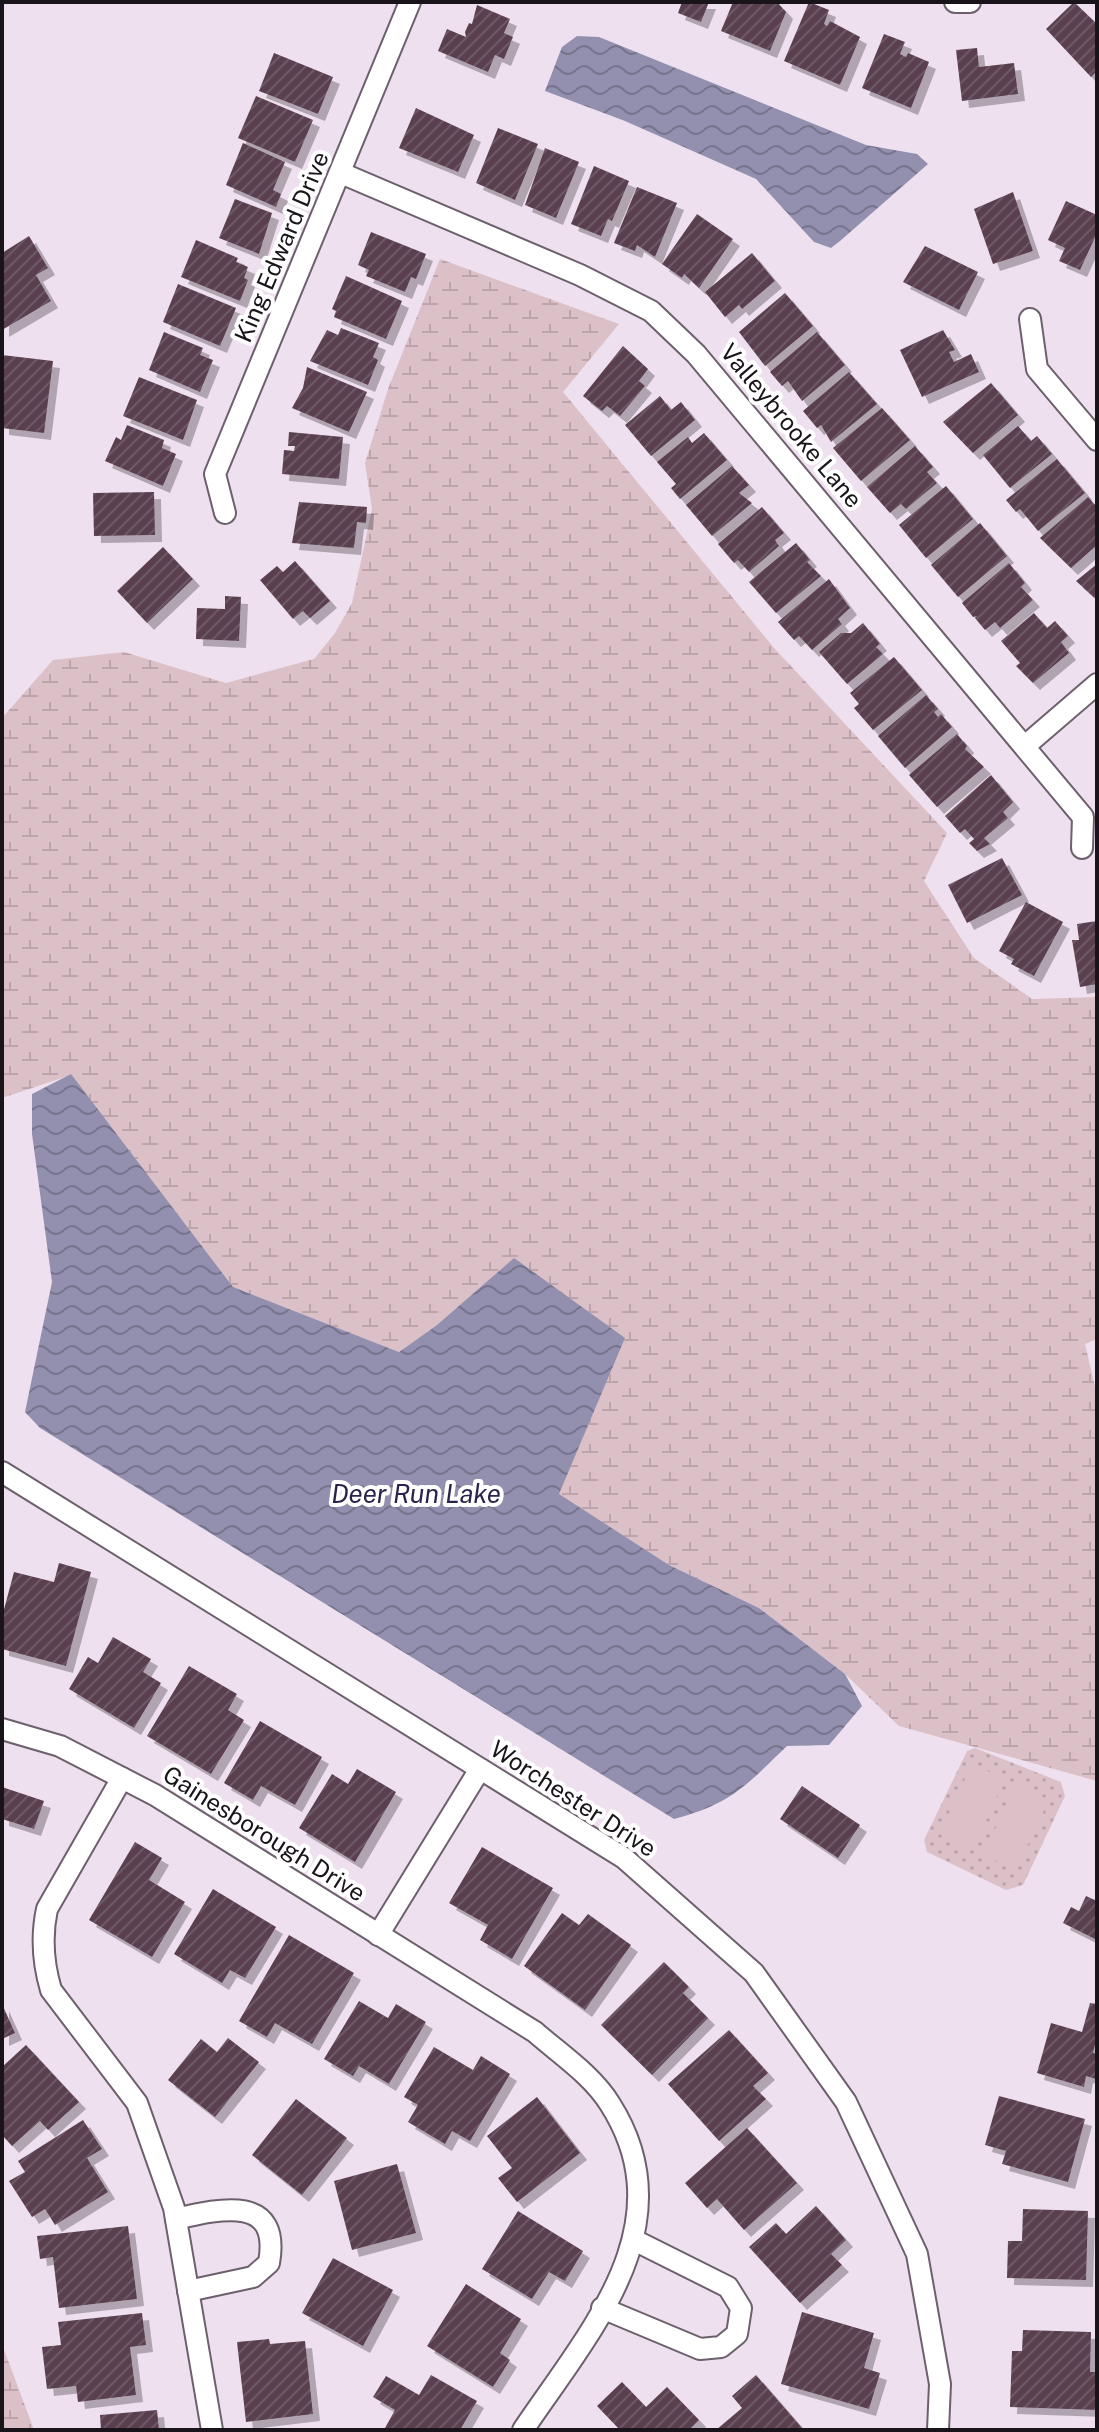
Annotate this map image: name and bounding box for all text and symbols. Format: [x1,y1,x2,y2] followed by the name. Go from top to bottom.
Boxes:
[228,147,334,346] street label: King Edward Drive
[715,338,868,513] street label: Valleybrooke Lane
[331,1478,501,1509] water label: Deer Run Lake
[485,1734,662,1862] street label: Worchester Drive
[158,1760,371,1907] street label: Gainesborough Drive

